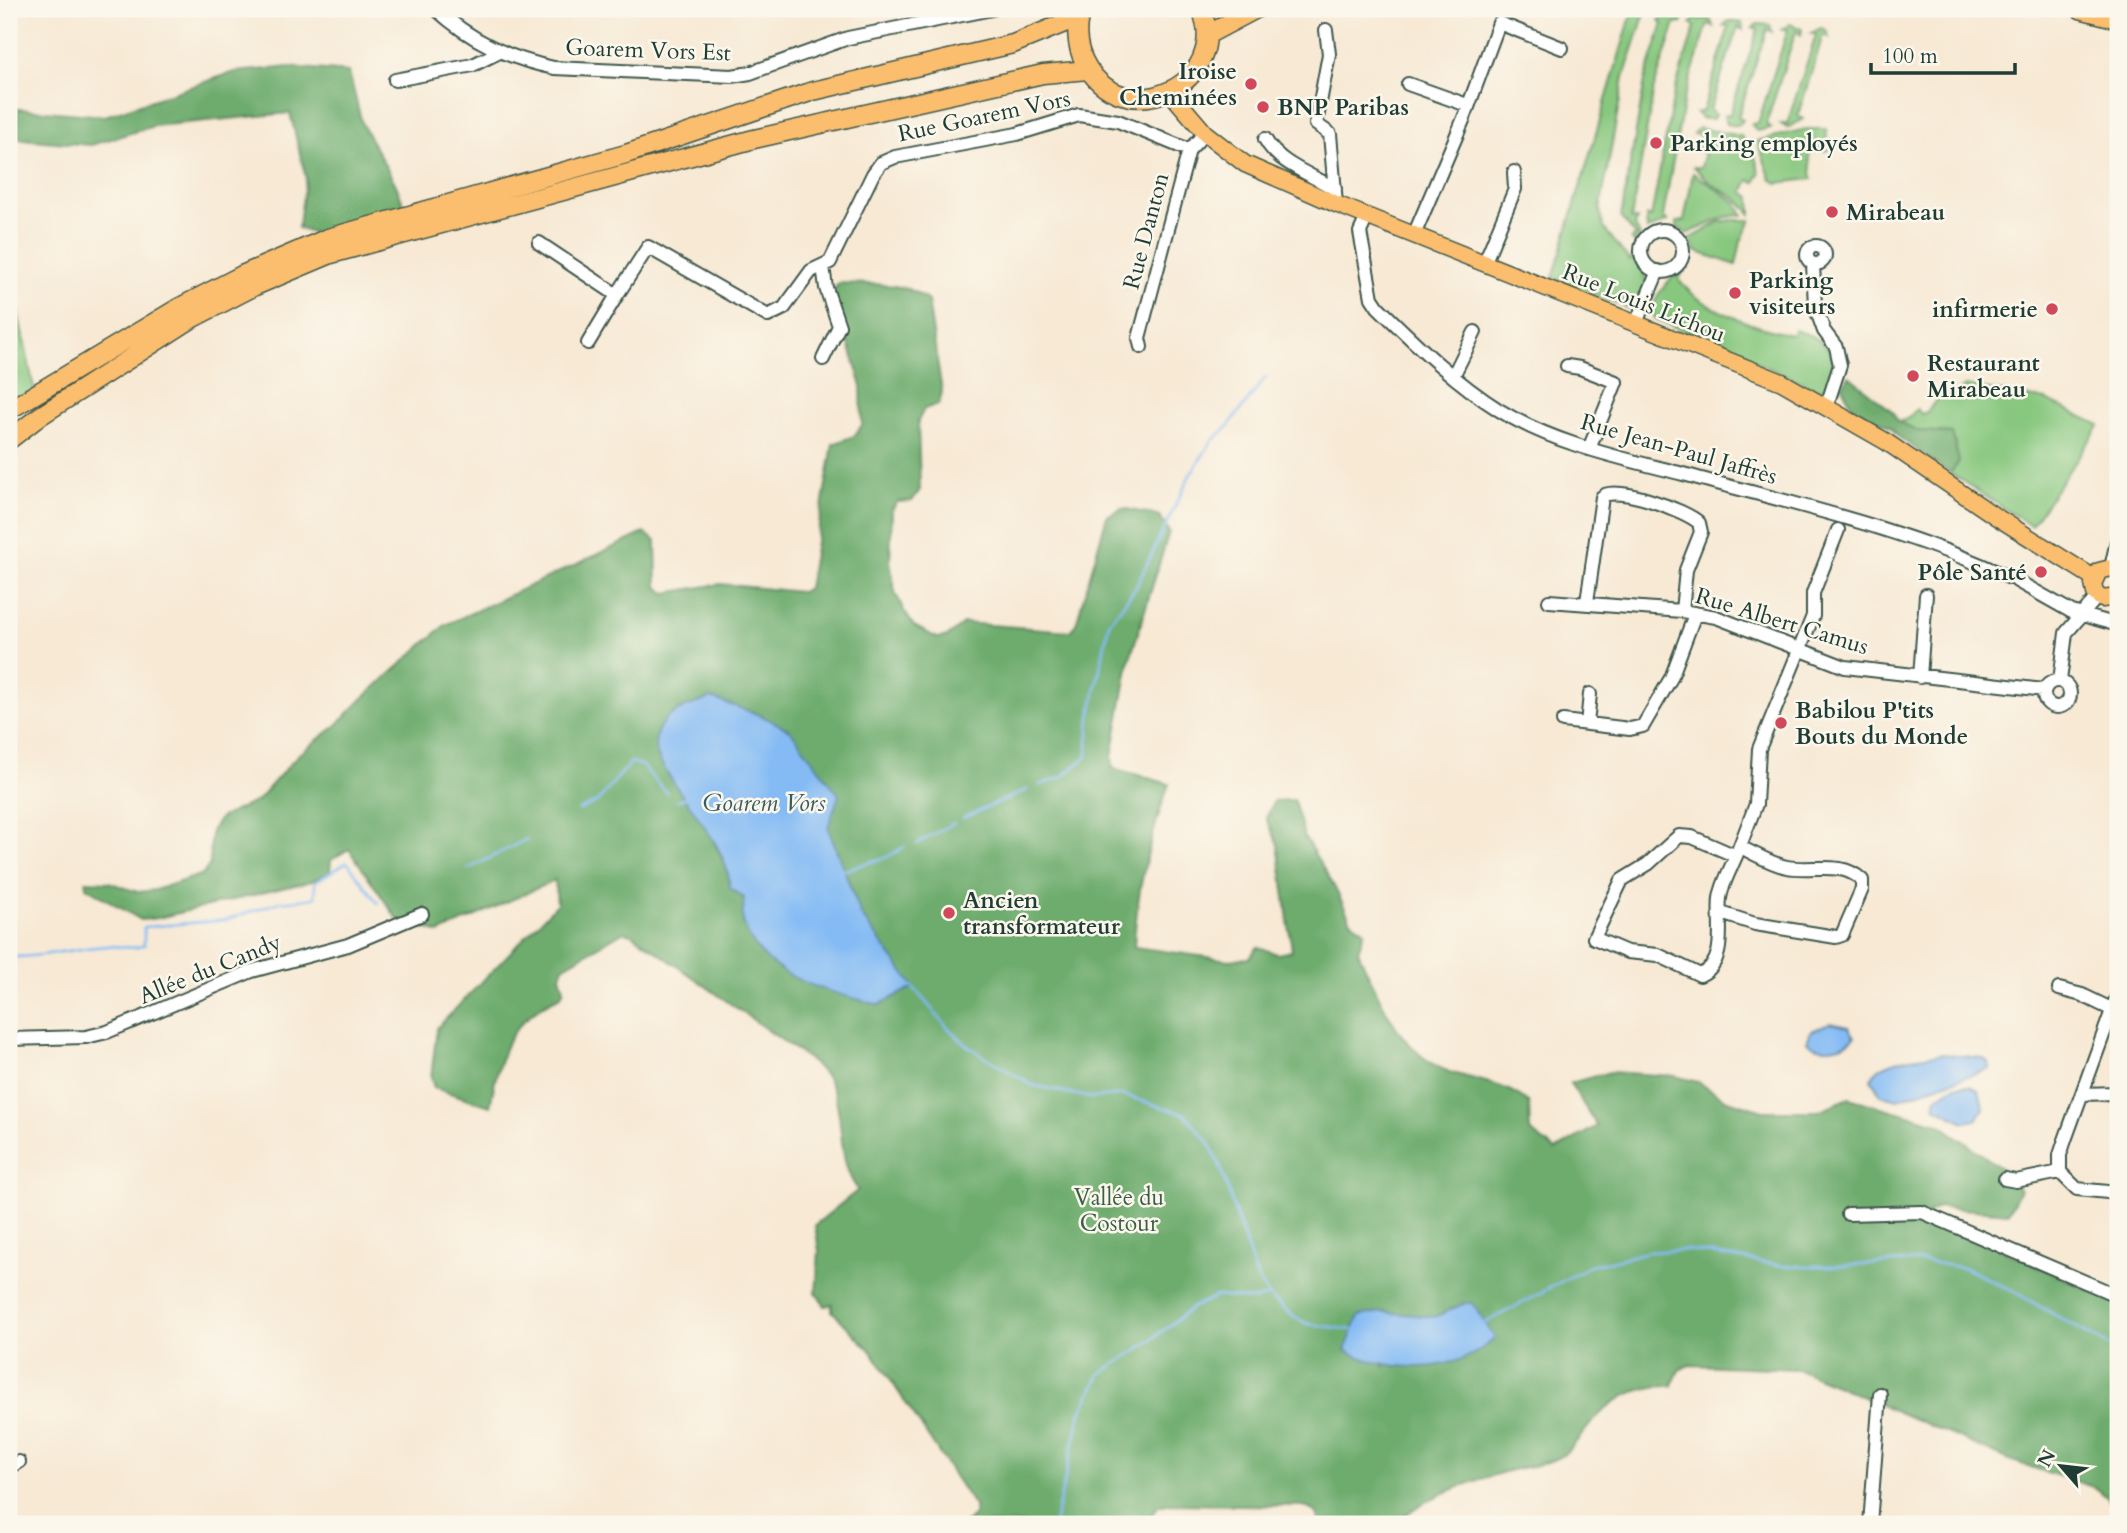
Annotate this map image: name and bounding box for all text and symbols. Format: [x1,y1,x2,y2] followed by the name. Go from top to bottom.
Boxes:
[565,32,731,68] street label: Goarem Vors Est
[1871,32,2015,76] scale bar
[1882,42,1938,71] text: 100 m
[1119,56,1237,113] place label: Iroise Cheminées
[1243,76,1259,92] marker: Iroise Cheminées
[895,83,1073,149] street label: Rue Goarem Vors
[1277,92,1409,123] place label: BNP Paribas
[1255,99,1271,115] marker: BNP Paribas
[1670,128,1858,159] place label: Parking employés
[1648,135,1664,151] marker: Parking employés
[1116,169,1176,293] street label: Rue Danton
[1846,197,1945,228] place label: Mirabeau
[1824,204,1840,220] marker: Mirabeau
[1558,256,1730,350] street label: Rue Louis Lichou
[1749,265,1836,322] place label: Parking visiteurs
[1727,285,1743,301] marker: Parking visiteurs
[1932,294,2038,325] place label: infirmerie
[2044,301,2060,317] marker: infirmerie
[1927,348,2040,405] place label: Restaurant Mirabeau
[1905,368,1921,384] marker: Restaurant Mirabeau
[1577,406,1781,492] street label: Rue Jean-Paul Jaffrès
[1918,557,2027,588] place label: Pôle Santé
[2033,564,2049,580] marker: Pôle Santé
[1692,580,1872,662] street label: Rue Albert Camus
[1795,695,1968,752] place label: Babilou P'tits Bouts du Monde
[1773,715,1789,731] marker: Babilou P'tits Bouts du Monde
[702,787,826,820] water label: Goarem Vors
[963,885,1121,942] place label: Ancien transformateur
[941,905,957,921] marker: Ancien transformateur
[134,926,286,1012] street label: Allée du Candy
[1074,1182,1164,1239] park label: Vallée du Costour
[2025,1432,2096,1502] north arrow
[2032,1445,2062,1472] text: N

